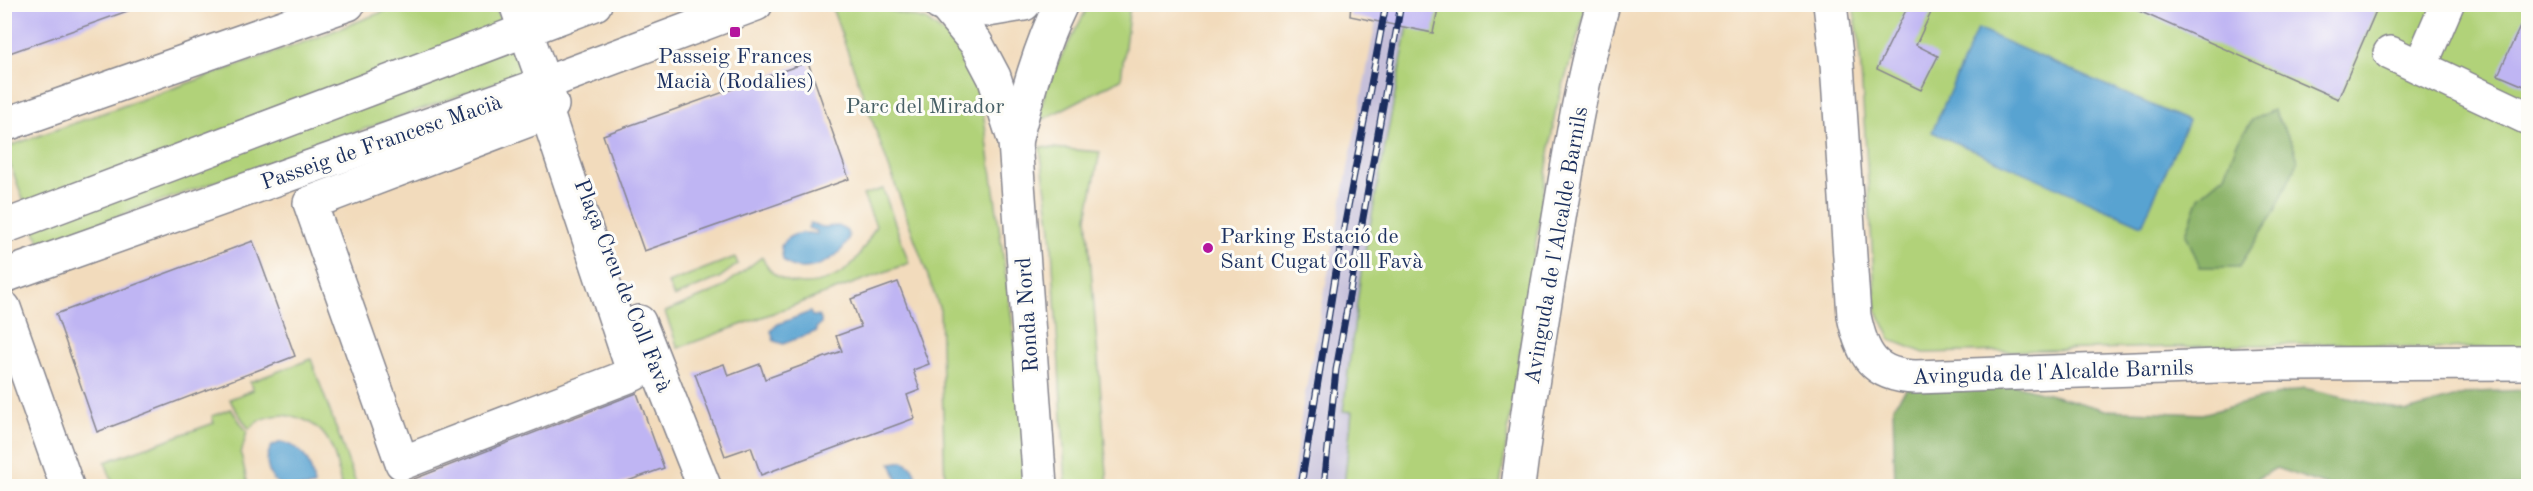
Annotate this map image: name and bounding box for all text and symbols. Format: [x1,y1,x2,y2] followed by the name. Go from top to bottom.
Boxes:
[728,25,742,39] marker: Passeig Frances Macià (Rodalies)
[656,46,814,93] place label: Passeig Frances Macià (Rodalies)
[258,91,505,195] street label: Passeig de Francesc Macià
[845,96,1005,118] park label: Parc del Mirador
[1522,105,1592,386] street label: Avinguda de l'Alcalde Barnils
[569,176,675,396] street label: Plaça Creu de Coll Favà
[1220,226,1423,273] place label: Parking Estació de Sant Cugat Coll Favà
[1201,241,1215,255] marker: Parking Estació de Sant Cugat Coll Favà
[1013,257,1043,373] street label: Ronda Nord
[1912,357,2194,389] street label: Avinguda de l'Alcalde Barnils

